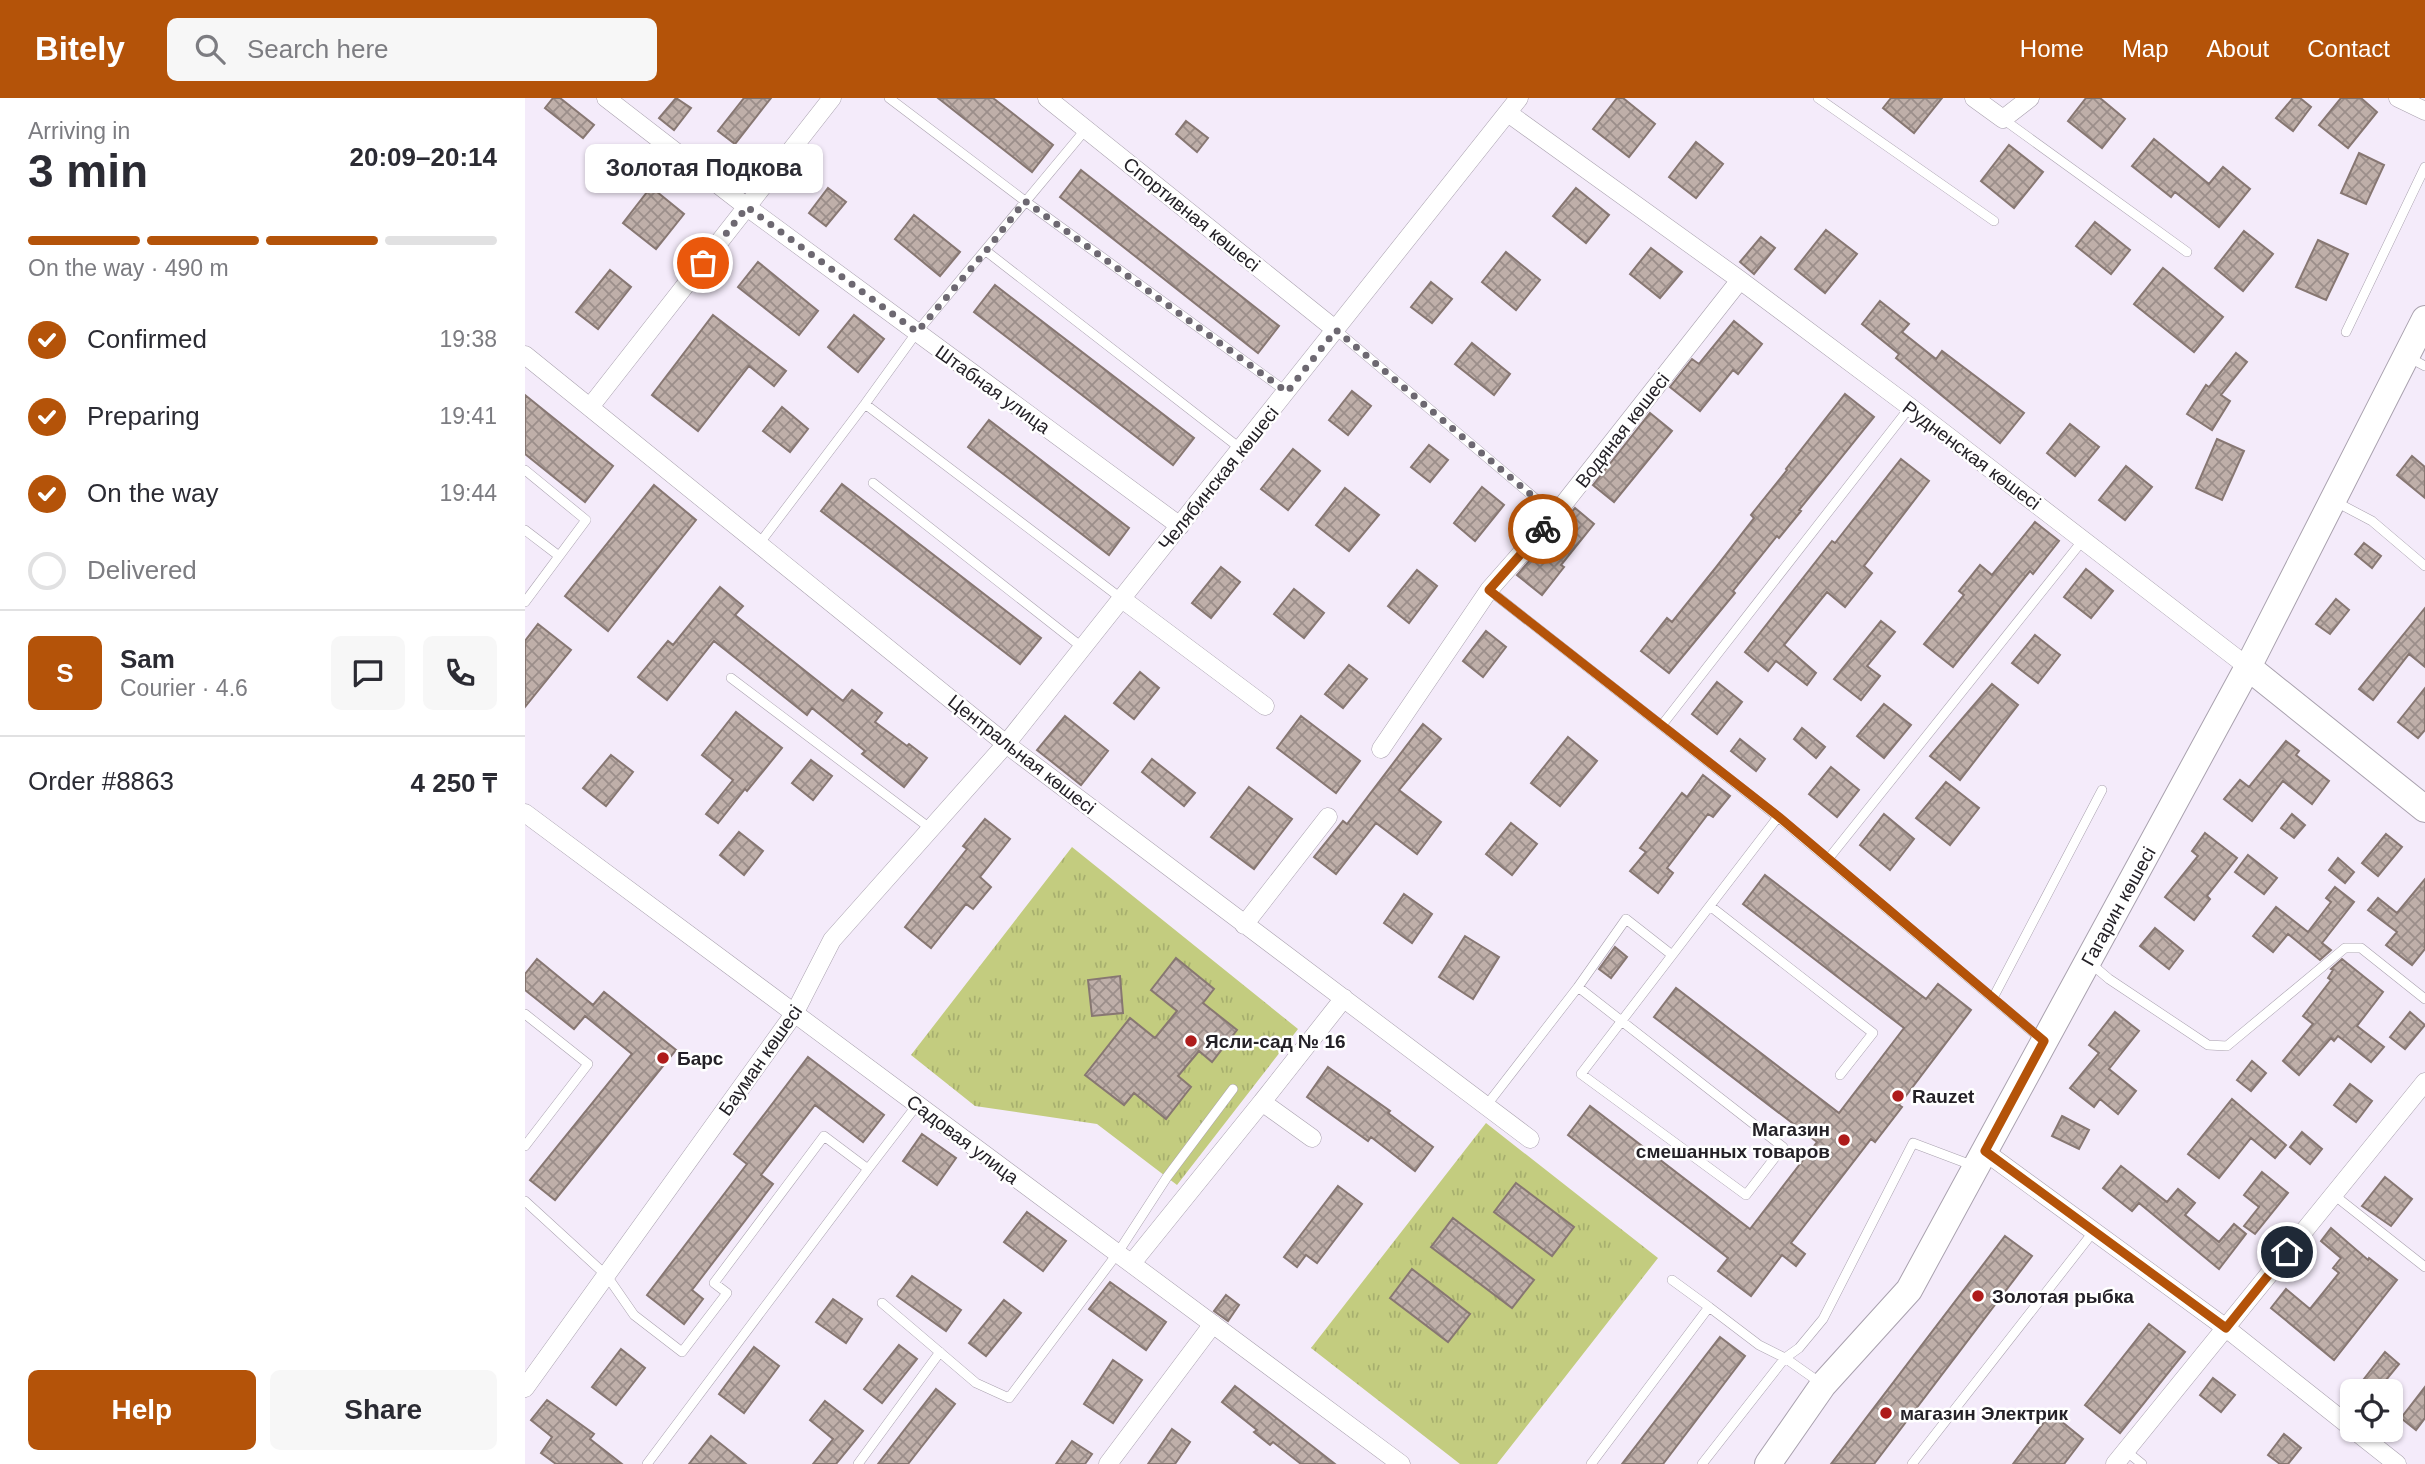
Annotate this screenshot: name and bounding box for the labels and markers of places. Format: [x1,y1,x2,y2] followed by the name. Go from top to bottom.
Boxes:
[584,144,822,193] callout: Золотая Подкова
[673,233,733,293] pin
[1205,1031,1346,1052] place label: Ясли-сад № 16
[1183,1033,1199,1049] marker: Ясли-сад № 16
[677,1048,724,1069] place label: Барс
[655,1050,671,1066] marker: Барс
[1912,1086,1975,1107] place label: Rauzet
[1890,1088,1906,1104] marker: Rauzet
[1636,1119,1830,1162] place label: Магазин смешанных товаров
[1836,1132,1852,1148] marker: Магазин смешанных товаров
[2257,1222,2317,1282] pin
[1992,1286,2134,1307] place label: Золотая рыбка
[1970,1288,1986,1304] marker: Золотая рыбка
[1900,1403,2068,1424] place label: магазин Электрик
[1878,1405,1894,1421] marker: магазин Электрик

